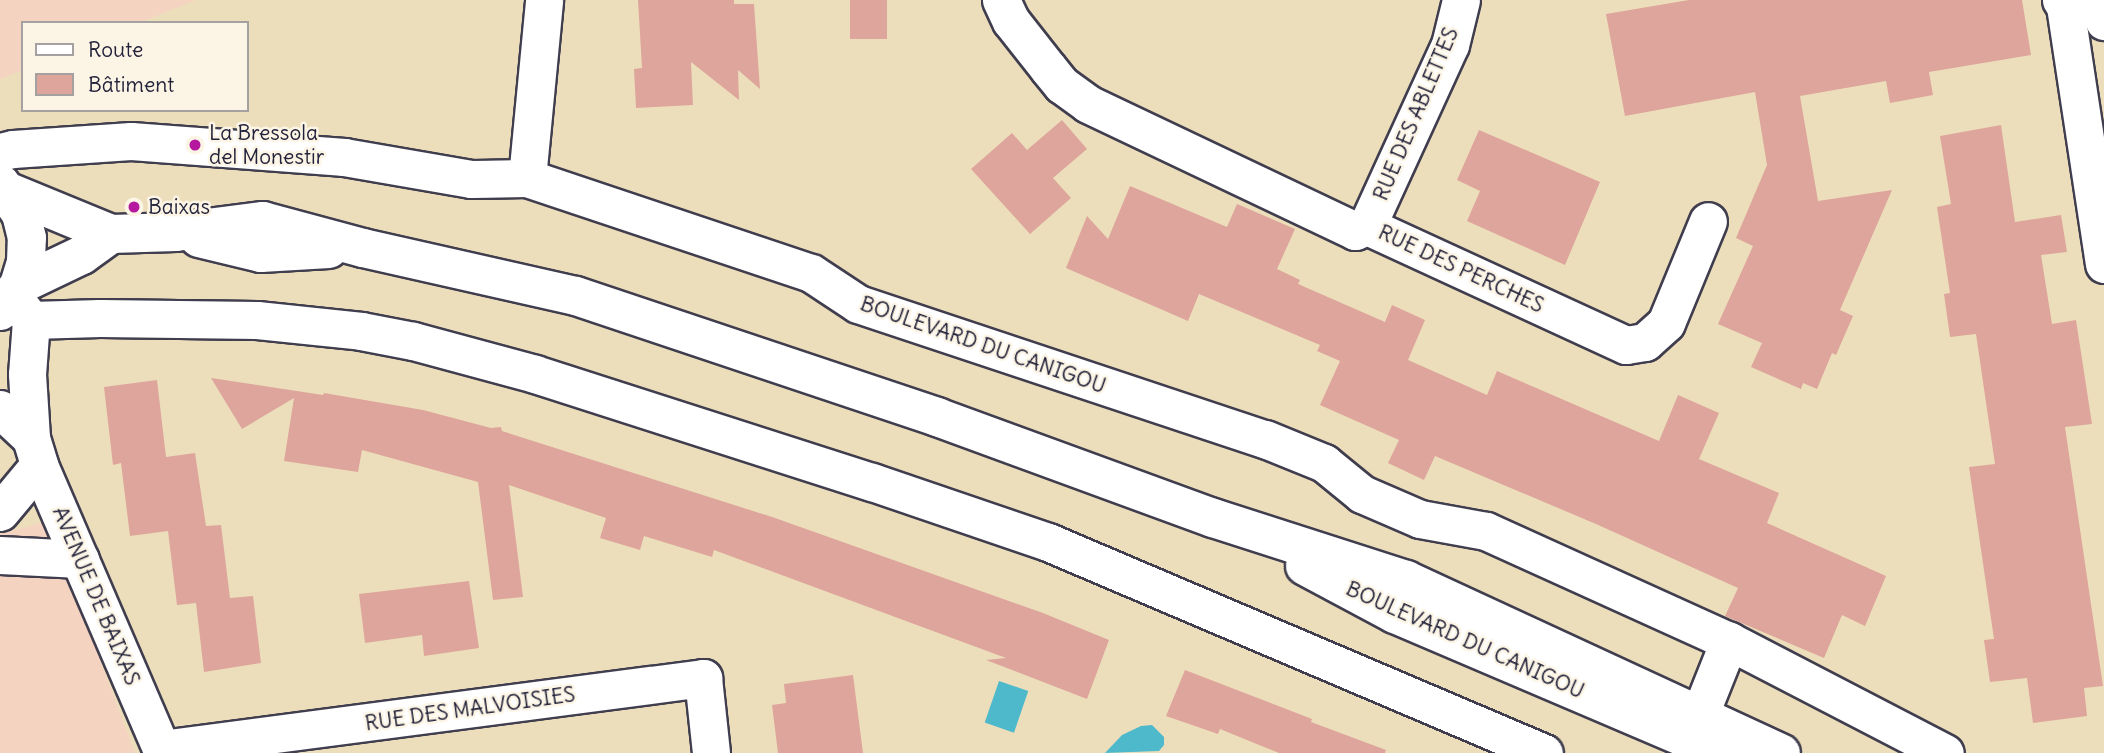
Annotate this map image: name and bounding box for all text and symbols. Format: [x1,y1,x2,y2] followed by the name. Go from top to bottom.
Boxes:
[21,21,248,112] legend
[1368,24,1464,204] street label: RUE DES ABLETTES
[88,36,143,63] text: Route
[88,71,174,98] text: Bâtiment
[209,120,324,170] place label: La Bressola del Monestir
[187,137,203,153] marker: La Bressola del Monestir
[148,194,210,220] place label: Baixas
[126,199,142,215] marker: Baixas
[1374,220,1548,318] street label: RUE DES PERCHES
[857,291,1109,399] street label: BOULEVARD DU CANIGOU
[47,503,145,689] street label: AVENUE DE BAIXAS
[1342,576,1588,704] street label: BOULEVARD DU CANIGOU
[363,682,577,736] street label: RUE DES MALVOISIES

